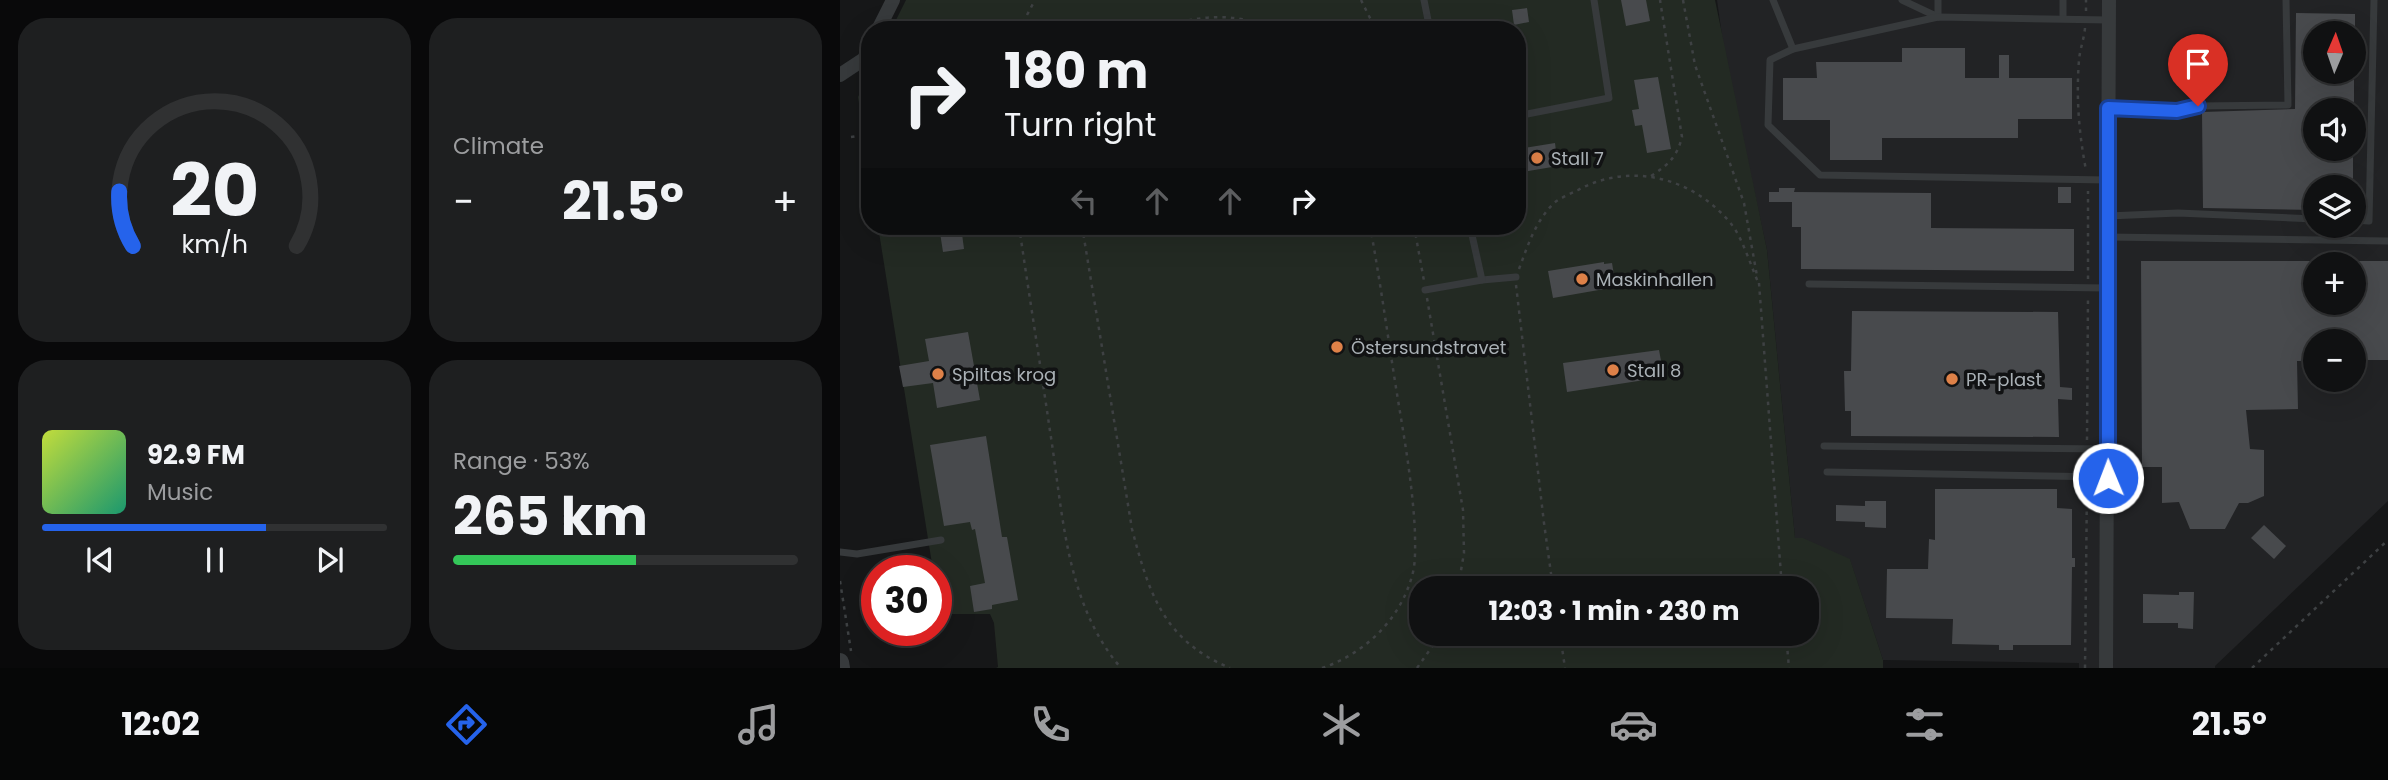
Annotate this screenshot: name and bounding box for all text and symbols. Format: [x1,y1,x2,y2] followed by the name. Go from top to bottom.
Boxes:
[2303,21,2366,84] north arrow
[2303,21,2366,392] map controls
[2168,34,2228,106] pin
[1004,37,1148,105] text: 180 m
[2179,45,2217,83] icon: arrive
[889,49,980,140] icon: right
[2303,98,2366,161] button: sound
[1004,102,1156,147] text: Turn right
[453,130,544,162] text: Climate
[170,140,259,241] text: 20
[1551,146,1604,171] place label: Stall 7
[1529,150,1545,166] marker: Stall 7
[562,165,684,238] text: 21.5°
[453,175,474,228] text: −
[772,175,798,228] text: +
[2303,175,2366,238] button: layers
[1065,182,1103,220] icon: left
[1138,182,1176,220] icon: ahead
[1211,182,1249,220] icon: ahead
[1284,182,1322,220] icon: right
[181,227,248,262] text: km/h
[2303,252,2366,315] button: +
[1596,267,1714,292] place label: Maskinhallen
[1574,271,1590,287] marker: Maskinhallen
[2303,329,2366,392] button: −
[1351,335,1506,360] place label: Östersundstravet
[1329,339,1345,355] marker: Östersundstravet
[1627,358,1681,383] place label: Stall 8
[952,362,1056,387] place label: Spiltas krog
[1605,362,1621,378] marker: Stall 8
[930,366,946,382] marker: Spiltas krog
[1966,367,2042,392] place label: PR-plast
[1944,371,1960,387] marker: PR-plast
[147,437,245,473] text: 92.9 FM
[2071,441,2145,515] position arrow
[453,445,590,477] text: Range · 53%
[147,476,213,508] text: Music
[453,480,648,553] text: 265 km
[81,541,119,579] icon: previous
[196,541,234,579] icon: pause
[311,541,349,579] icon: next
[861,555,952,646] speed limit sign: 30
[1489,593,1739,629] text: 12:03 · 1 min · 230 m
[442,700,491,749] icon: directions
[734,700,783,749] icon: music
[1026,700,1075,749] icon: phone
[1317,700,1366,749] icon: climate
[1609,700,1658,749] icon: car
[1900,700,1949,749] icon: filters
[121,701,200,746] text: 12:02
[2192,701,2267,746] text: 21.5°

